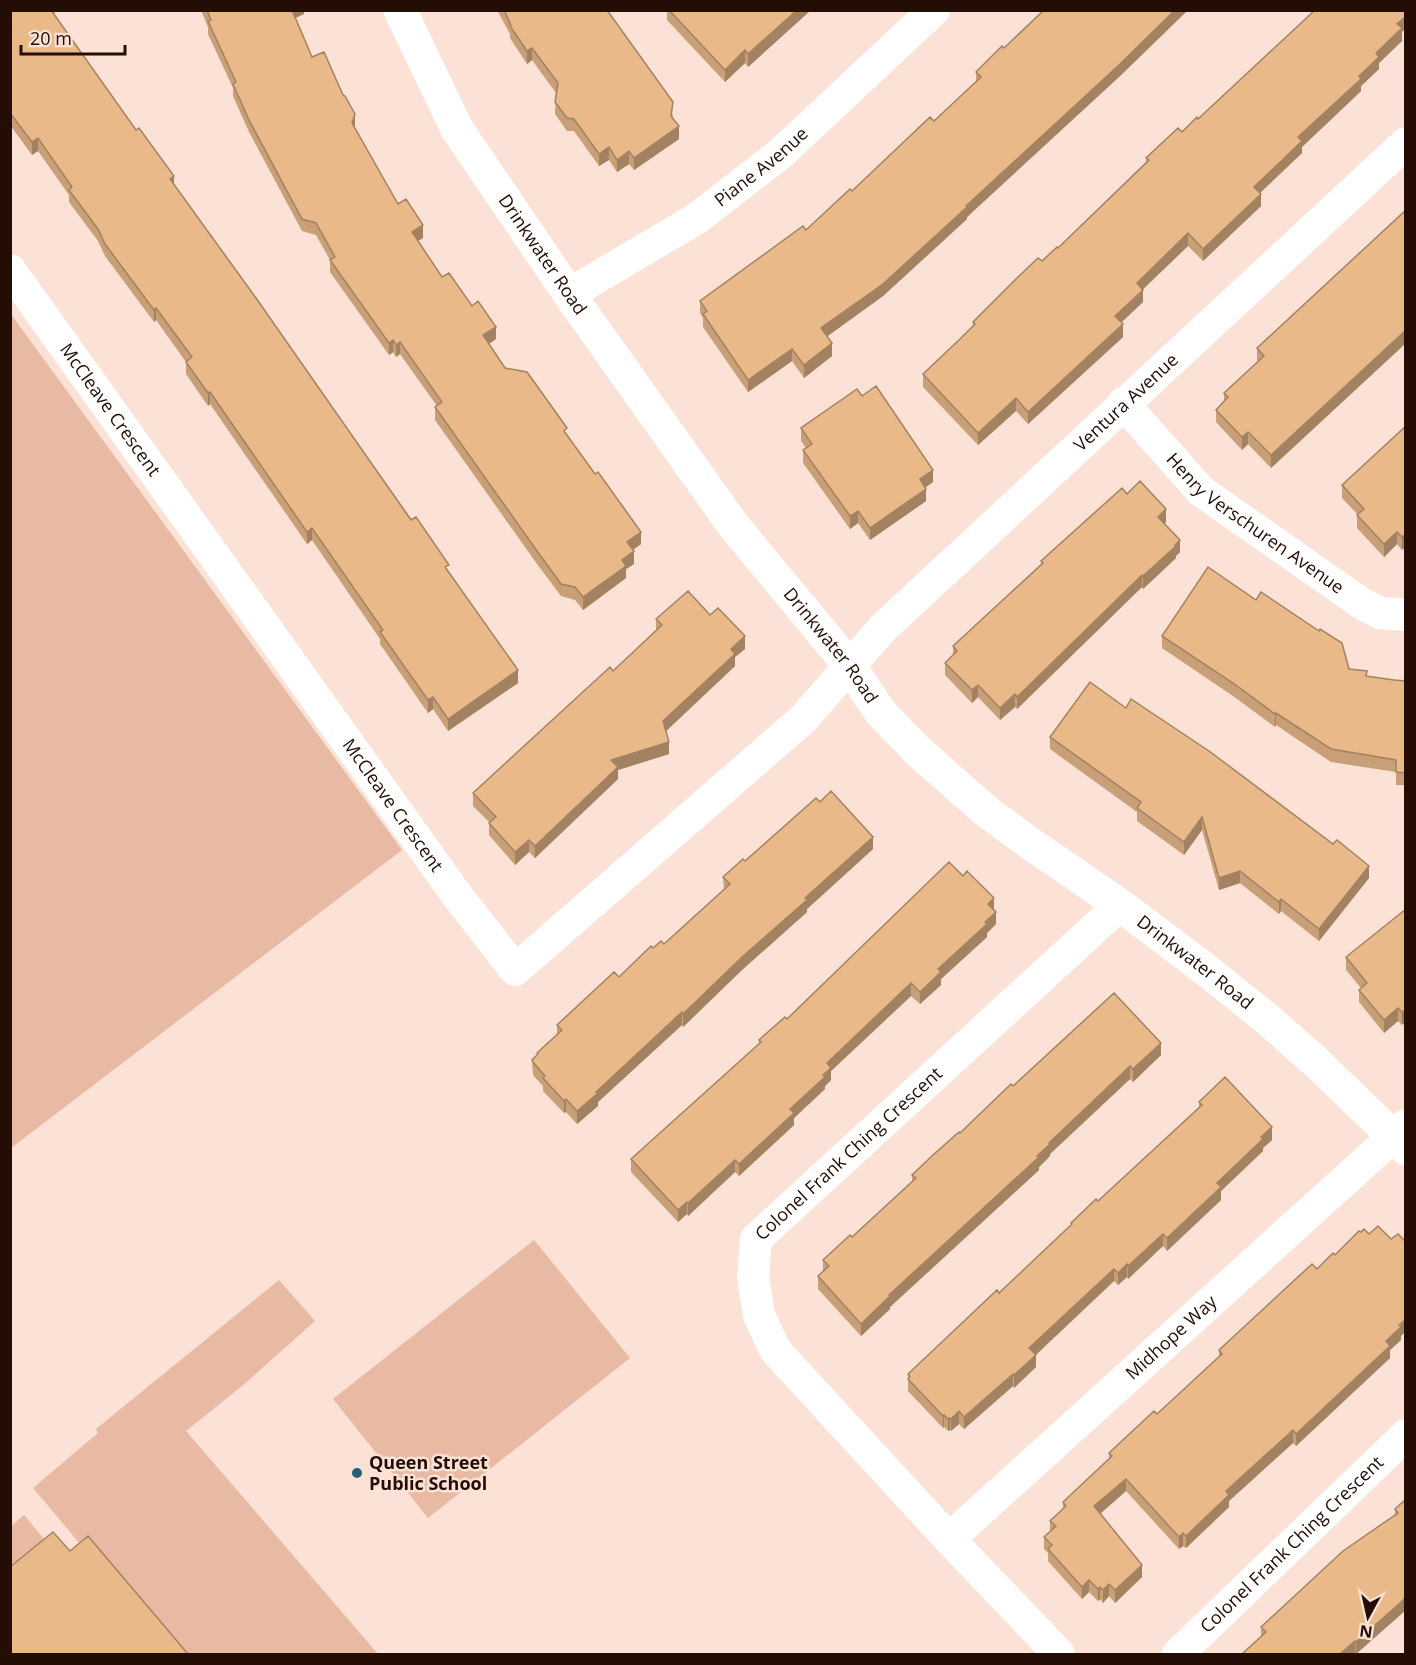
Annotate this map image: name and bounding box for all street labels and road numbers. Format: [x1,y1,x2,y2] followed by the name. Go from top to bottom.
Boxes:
[709,121,813,211] street label: Piane Avenue
[494,189,593,319] street label: Drinkwater Road
[55,338,167,481] street label: McCleave Crescent
[1068,347,1183,456] street label: Ventura Avenue
[1162,447,1349,599] street label: Henry Verschuren Avenue
[779,582,884,708] street label: Drinkwater Road
[338,733,449,876] street label: McCleave Crescent
[1132,909,1259,1014] street label: Drinkwater Road
[749,1061,947,1245] street label: Colonel Frank Ching Crescent
[1120,1289,1222,1384] street label: Midhope Way
[1194,1450,1388,1638] street label: Colonel Frank Ching Crescent

